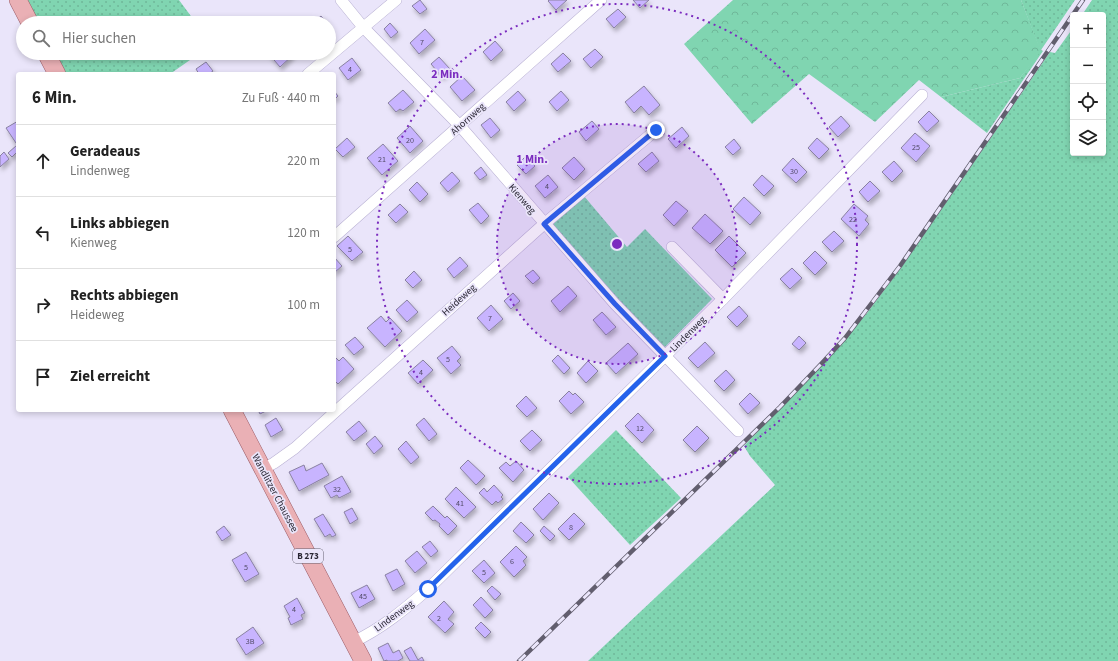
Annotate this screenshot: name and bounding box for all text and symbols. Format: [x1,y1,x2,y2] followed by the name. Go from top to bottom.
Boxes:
[1070,12,1106,156] map controls
[1070,12,1106,48] button: +
[16,16,336,60] search box
[30,27,52,49] icon: search
[62,28,136,49] text: Hier suchen
[420,37,424,48] house number: 7
[1070,48,1106,84] button: −
[348,64,352,75] house number: 4
[431,66,463,83] text: 2 Min.
[1070,84,1106,120] button: locate
[32,86,77,110] text: 6 Min.
[242,89,320,107] text: Zu Fuß · 440 m
[448,100,488,138] street label: Ahornweg
[1070,120,1106,156] button: layers
[647,121,665,139] route end
[406,135,414,146] house number: 20
[70,141,140,162] text: Geradeaus
[912,142,920,153] house number: 25
[32,150,54,172] icon: ahead
[516,151,548,168] text: 1 Min.
[287,152,320,170] text: 220 m
[378,154,386,165] house number: 21
[70,162,130,180] text: Lindenweg
[790,166,798,177] house number: 30
[505,181,539,217] street label: Kienweg
[545,181,549,192] house number: 4
[70,213,169,234] text: Links abbiegen
[849,214,857,225] house number: 22
[32,222,54,244] icon: left
[287,224,320,242] text: 120 m
[70,234,116,252] text: Kienweg
[610,237,624,251] centre of rings
[348,244,352,255] house number: 5
[439,281,479,319] street label: Heideweg
[70,285,179,306] text: Rechts abbiegen
[32,294,54,316] icon: right
[287,296,320,314] text: 100 m
[70,306,124,324] text: Heideweg
[488,313,492,324] house number: 7
[667,313,709,355] street label: Lindenweg
[446,354,450,365] house number: 5
[32,366,54,388] icon: arrive
[70,366,150,387] text: Ziel erreicht
[419,367,423,378] house number: 4
[636,423,644,434] house number: 12
[248,451,302,535] street label: Wandlitzer Chaussee
[333,484,341,495] house number: 32
[456,498,464,509] house number: 41
[569,522,573,533] house number: 8
[293,549,323,563] road number: B 273
[510,556,514,567] house number: 6
[244,562,248,573] house number: 5
[482,567,486,578] house number: 5
[419,580,437,598] route start
[359,591,367,602] house number: 45
[371,597,417,635] street label: Lindenweg
[292,604,296,615] house number: 4
[437,613,441,624] house number: 2
[246,636,255,647] house number: 3B

